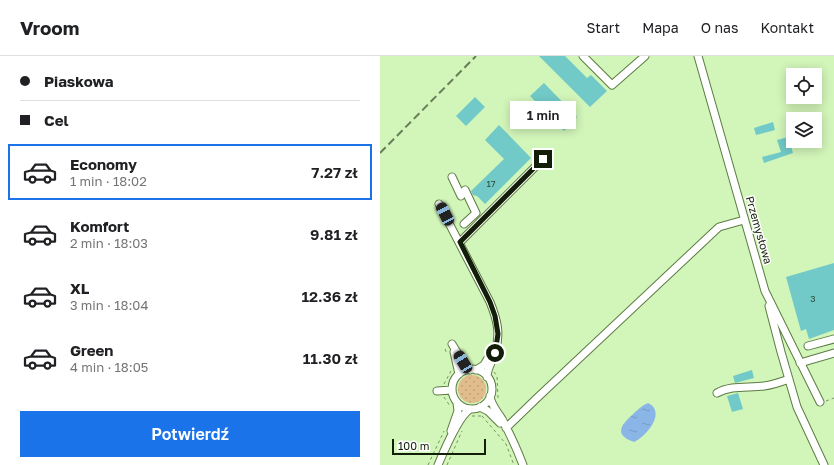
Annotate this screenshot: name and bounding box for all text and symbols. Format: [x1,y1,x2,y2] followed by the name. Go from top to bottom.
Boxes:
[20,16,79,39] text: Vroom
[587,19,620,36] text: Start
[642,19,679,36] text: Mapa
[701,19,738,36] text: O nas
[760,19,814,36] text: Kontakt
[786,68,822,148] map controls
[786,68,822,104] button: locate
[44,72,113,90] text: Piaskowa
[510,101,576,129] callout: 1 min
[527,107,559,123] text: 1 min
[44,111,69,129] text: Cel
[786,112,822,148] button: layers
[534,150,552,168] route end
[22,154,58,190] icon: car
[70,155,137,173] text: Economy
[311,163,358,181] text: 7.27 zł
[70,173,147,189] text: 1 min · 18:02
[486,178,496,189] house number: 17
[744,194,775,265] street label: Przemysłowa
[434,201,456,227] car
[22,216,58,252] icon: car
[70,217,129,235] text: Komfort
[310,225,358,243] text: 9.81 zł
[70,235,148,251] text: 2 min · 18:03
[22,278,58,314] icon: car
[70,279,89,297] text: XL
[302,287,358,305] text: 12.36 zł
[810,293,816,304] house number: 3
[70,297,148,313] text: 3 min · 18:04
[22,340,58,376] icon: car
[70,341,113,359] text: Green
[486,344,504,362] route start
[303,349,358,367] text: 11.30 zł
[452,349,474,375] car
[70,359,148,375] text: 4 min · 18:05
[20,411,360,457] button: Potwierdź
[392,437,486,456] scale bar
[398,439,429,452] text: 100 m

